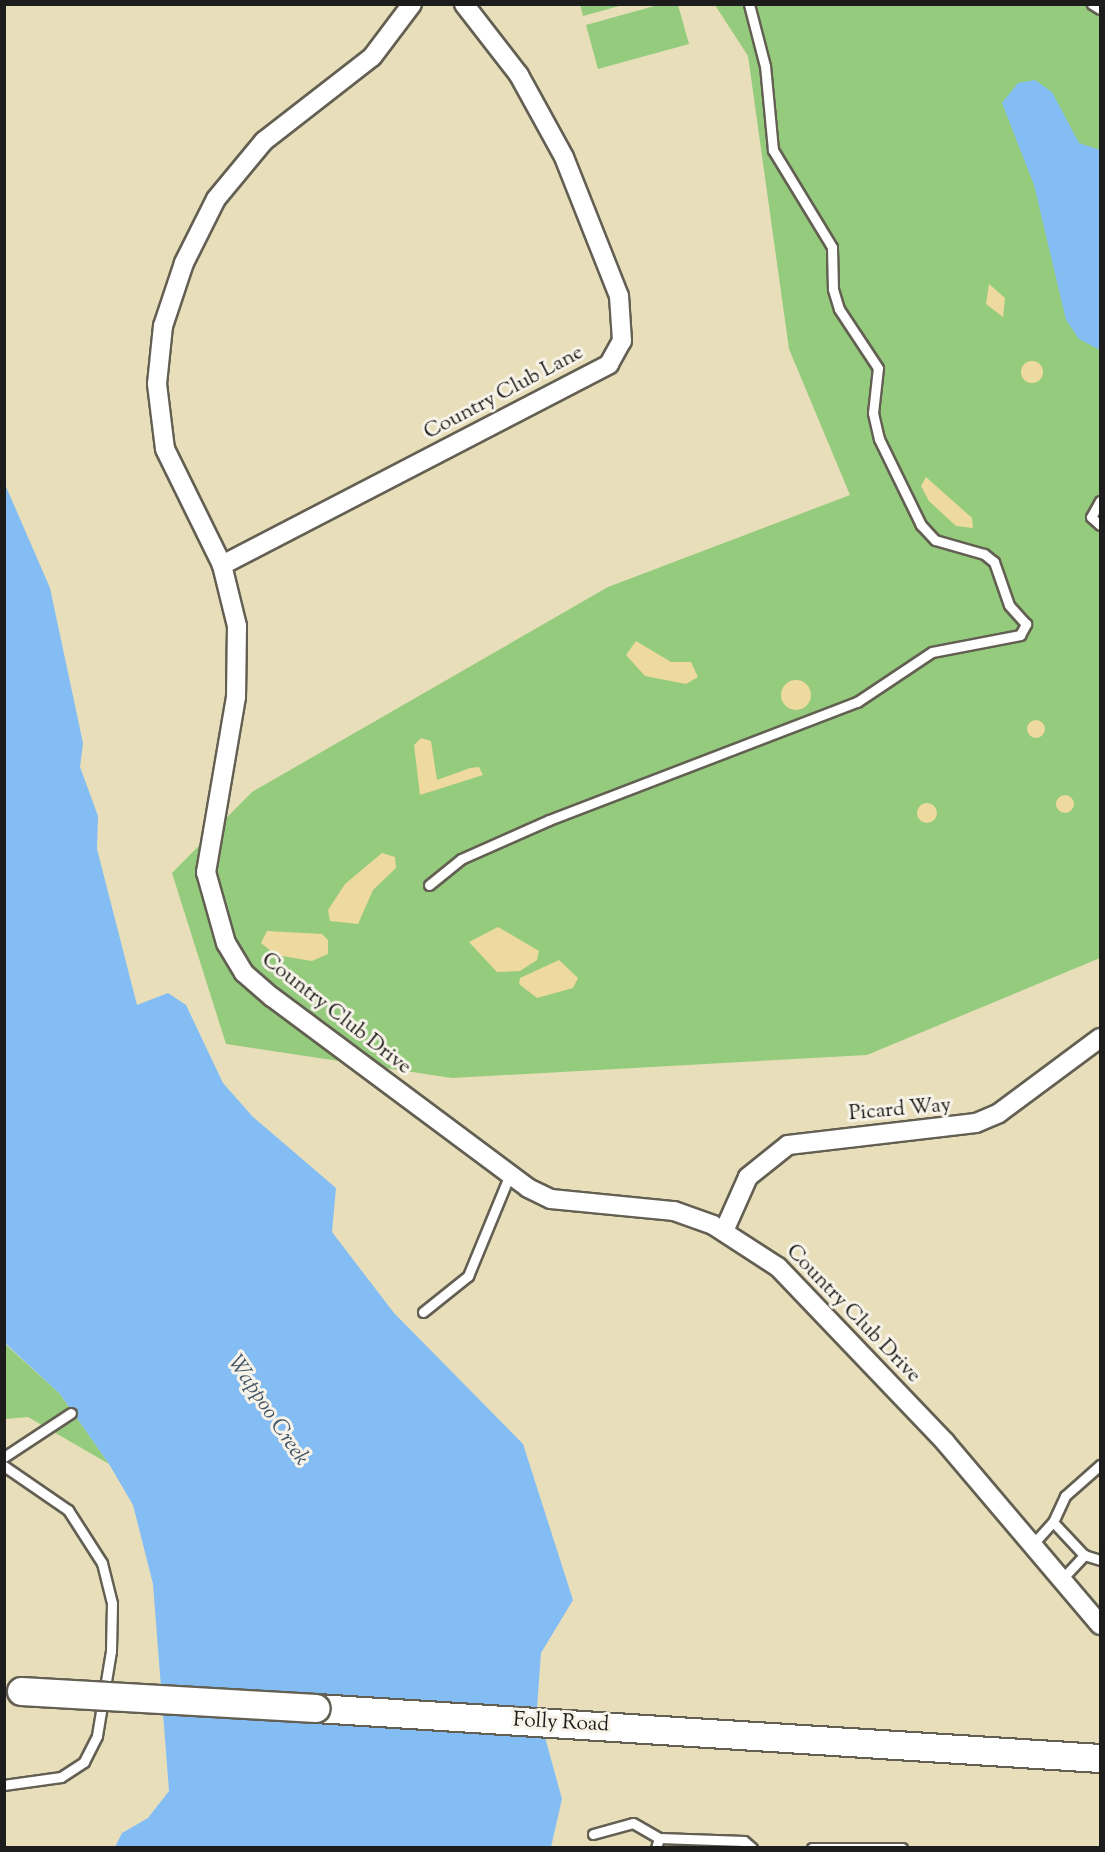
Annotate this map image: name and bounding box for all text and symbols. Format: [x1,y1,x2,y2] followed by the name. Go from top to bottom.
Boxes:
[420,340,588,446] street label: Country Club Lane
[256,948,416,1080] street label: Country Club Drive
[848,1093,952,1127] street label: Picard Way
[780,1239,926,1389] street label: Country Club Drive
[221,1351,313,1471] water label: Wappoo Creek
[512,1708,610,1738] street label: Folly Road

